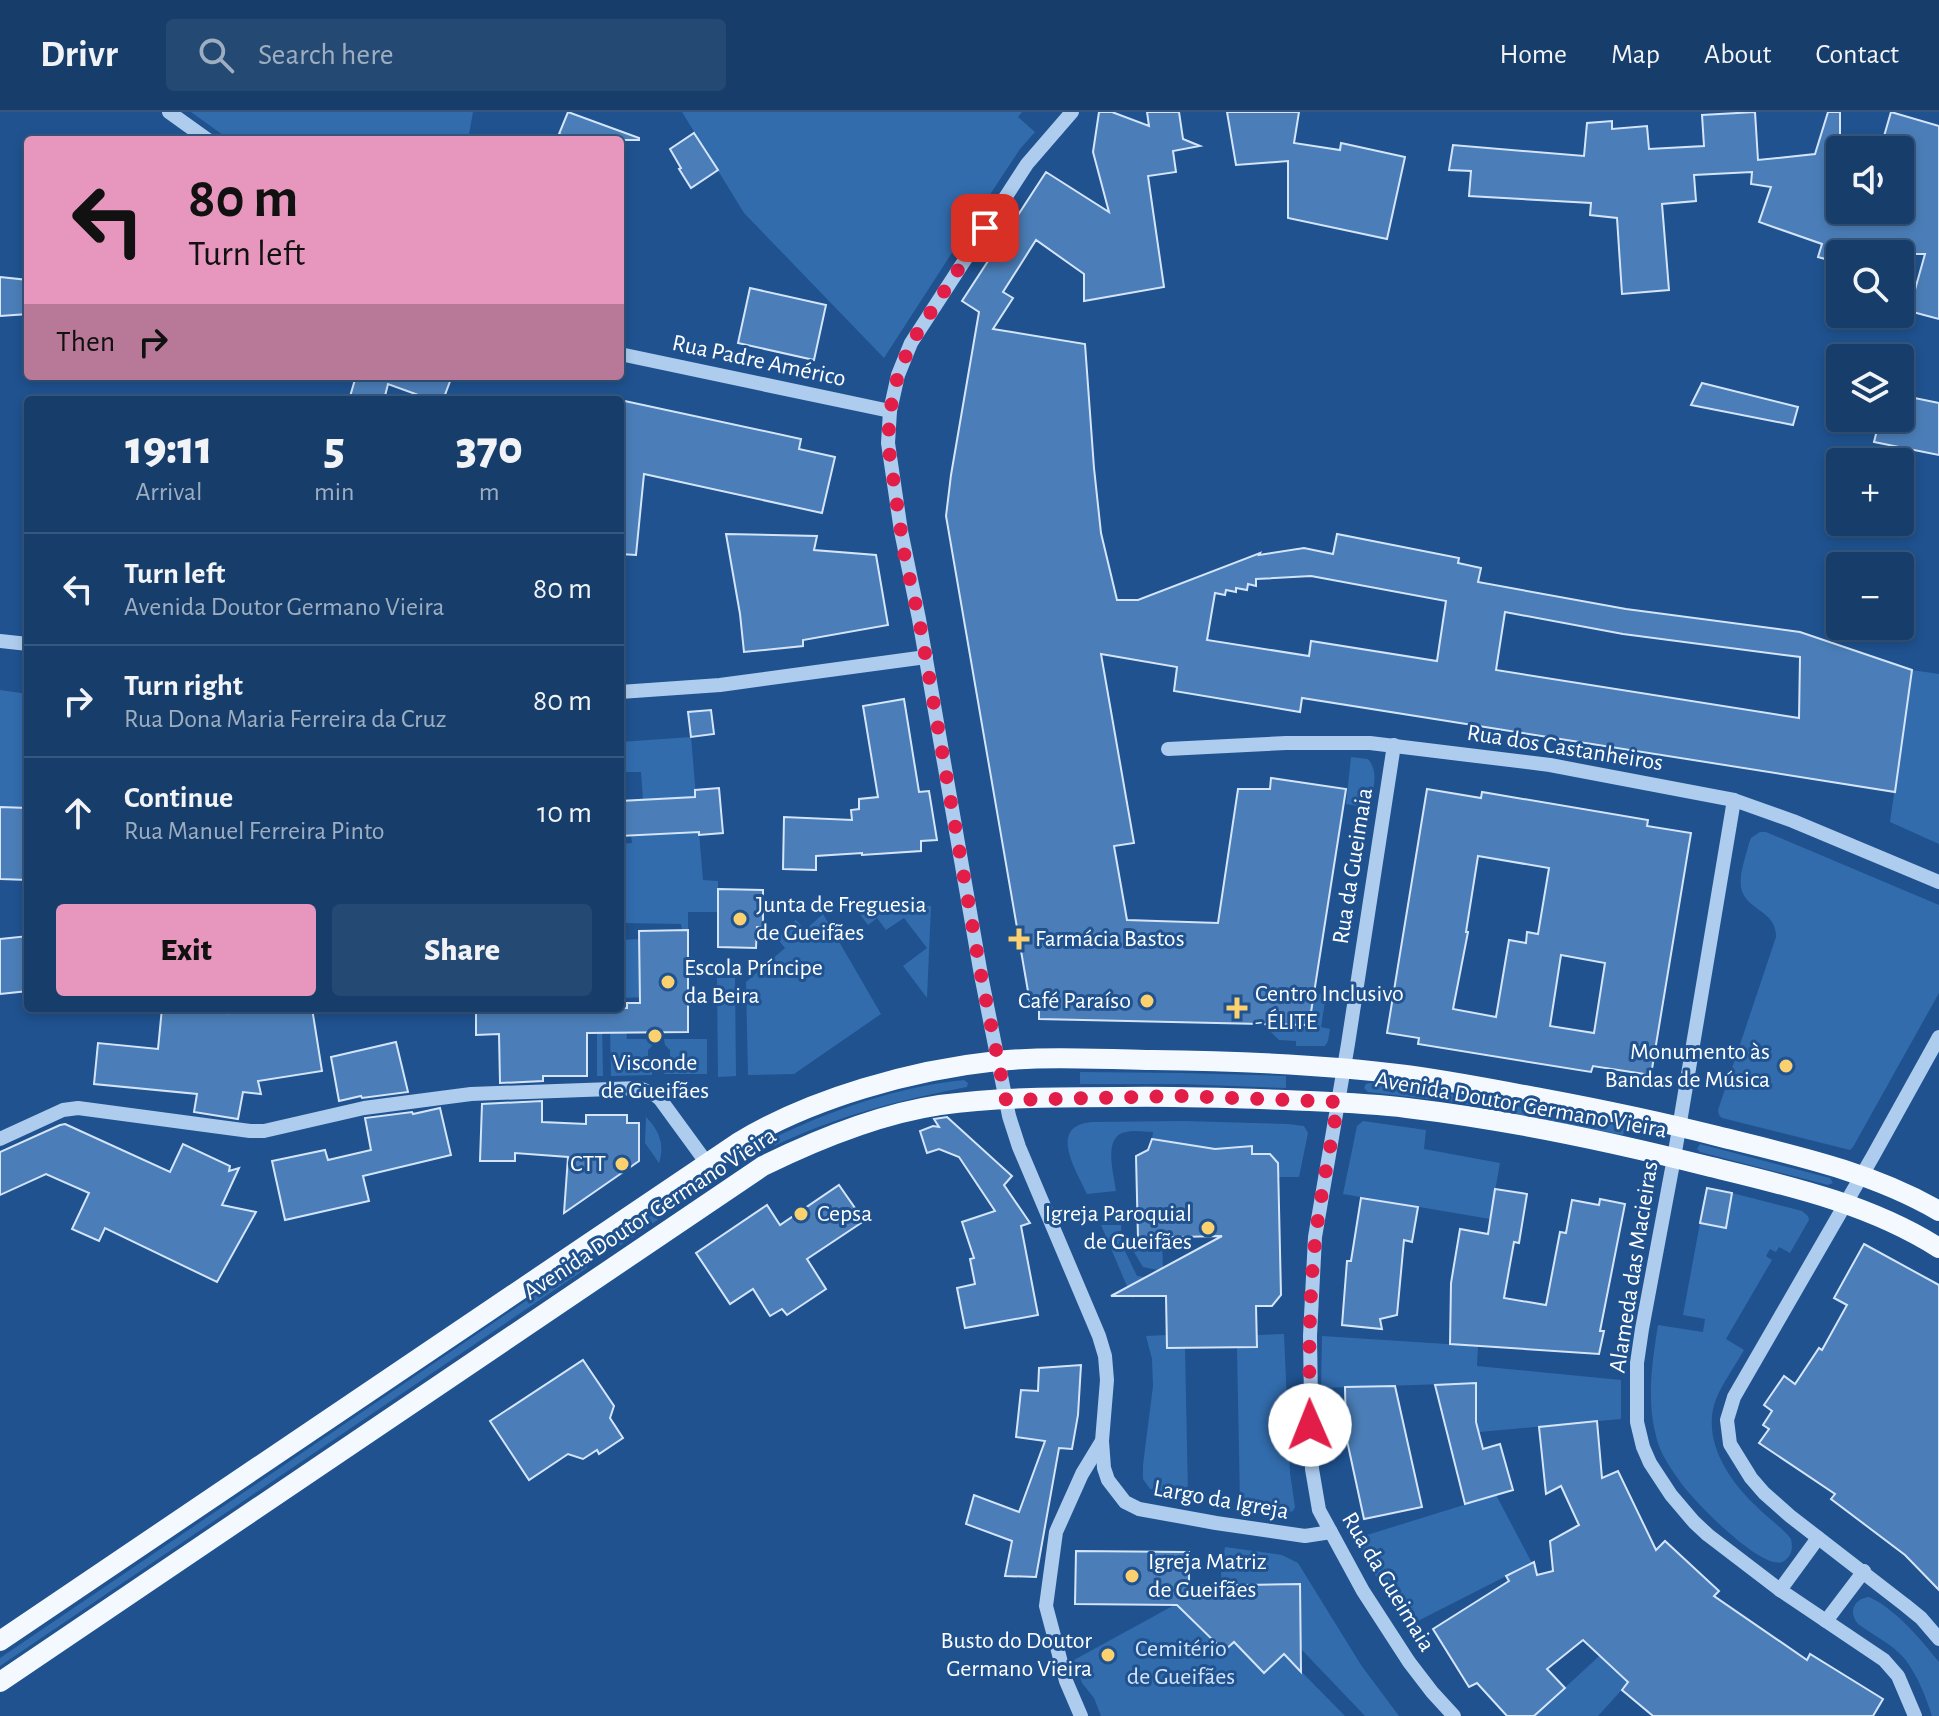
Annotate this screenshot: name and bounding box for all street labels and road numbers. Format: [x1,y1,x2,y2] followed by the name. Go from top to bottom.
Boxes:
[670,331,848,391] street label: Rua Padre Américo
[1465,721,1665,775] street label: Rua dos Castanheiros
[1329,786,1377,946] street label: Rua da Gueimaia
[1373,1067,1669,1143] street label: Avenida Doutor Germano Vieira
[519,1123,781,1305] street label: Avenida Doutor Germano Vieira
[1605,1159,1663,1375] street label: Alameda das Macieiras
[1151,1476,1291,1524] street label: Largo da Igreja
[1337,1508,1439,1656] street label: Rua da Gueimaia

